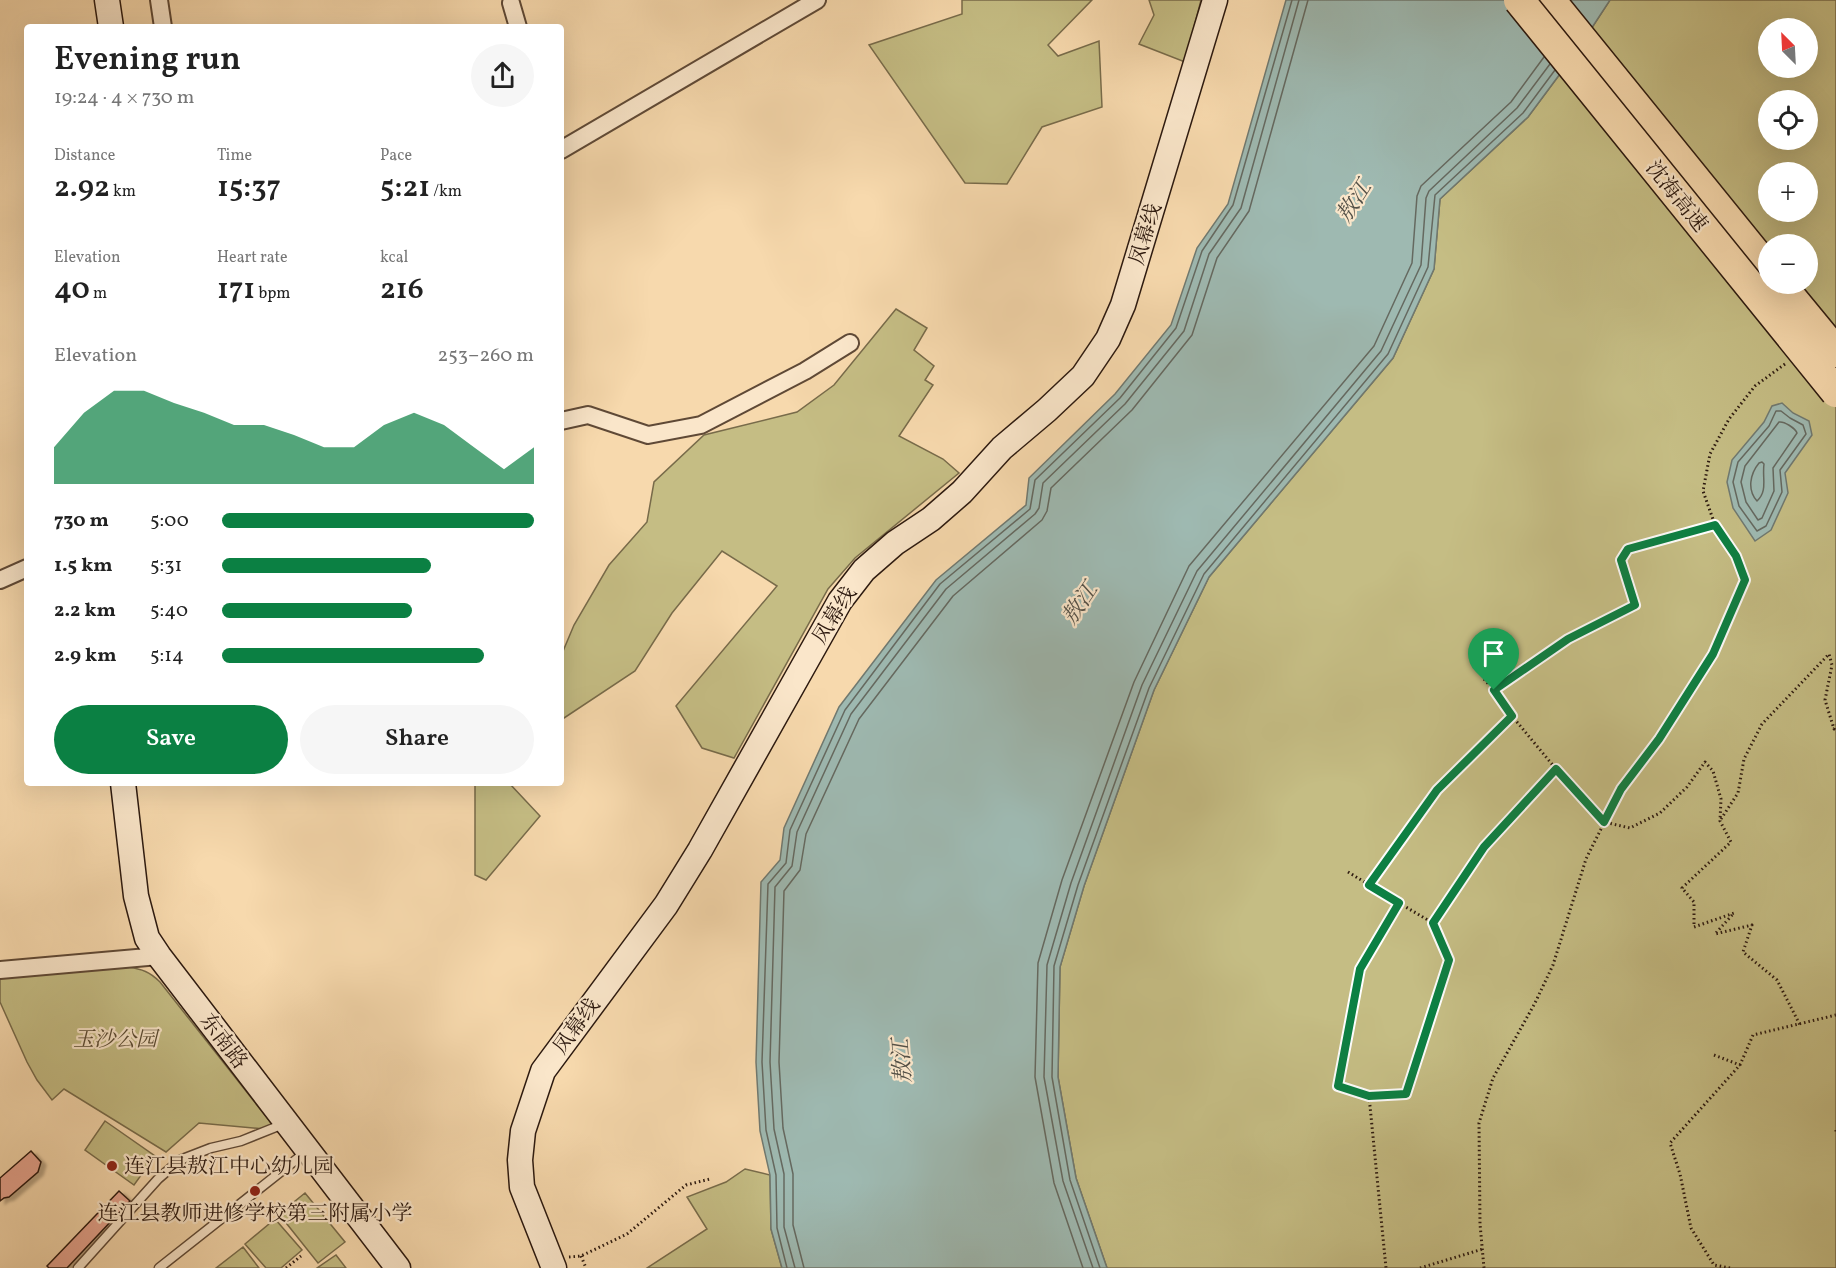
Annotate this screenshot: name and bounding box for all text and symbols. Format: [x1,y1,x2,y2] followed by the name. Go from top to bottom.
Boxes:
[1758,18,1818,78] north arrow
[1758,18,1818,294] map controls
[54,38,241,84] text: Evening run
[471,44,534,107] button: share
[54,84,194,112] text: 19:24 · 4 × 730 m
[1758,90,1818,150] button: locate
[54,145,115,167] text: Distance
[217,145,252,167] text: Time
[380,145,412,167] text: Pace
[1638,155,1714,239] street label: 沈海高速
[1758,162,1818,222] button: +
[54,167,110,209] text: 2.92
[217,167,281,209] text: 15:37
[380,167,430,209] text: 5:21
[1330,173,1382,229] water label: 敖江
[110,181,136,203] text: km
[430,181,462,203] text: /km
[1123,200,1170,269] street label: 凤幕线
[1758,234,1818,294] button: −
[54,247,121,269] text: Elevation
[217,247,288,269] text: Heart rate
[380,247,408,269] text: kcal
[54,269,90,311] text: 40
[217,269,255,311] text: 171
[380,269,424,311] text: 216
[90,283,107,305] text: m
[255,283,290,305] text: bpm
[54,342,137,370] text: Elevation
[437,342,534,370] text: 253–260 m
[54,507,109,535] text: 730 m
[150,507,189,535] text: 5:00
[54,552,113,580] text: 1.5 km
[150,552,182,580] text: 5:31
[1056,575,1108,631] water label: 敖江
[806,581,864,650] street label: 凤幕线
[54,597,116,625] text: 2.2 km
[150,597,188,625] text: 5:40
[1468,628,1519,690] pin
[1477,637,1510,670] icon: arrive
[54,642,117,670] text: 2.9 km
[150,642,184,670] text: 5:14
[54,705,288,774] button: Save
[300,705,534,774] button: Share
[547,993,607,1061] street label: 凤幕线
[192,1008,253,1076] street label: 东南路
[73,1026,160,1055] park label: 玉沙公园
[886,1035,920,1084] water label: 敖江
[124,1153,334,1182] place label: 连江县敖江中心幼儿园
[105,1159,119,1173] marker: 连江县敖江中心幼儿园
[248,1184,262,1198] marker: 连江县教师进修学校第三附属小学
[98,1200,413,1229] place label: 连江县教师进修学校第三附属小学

